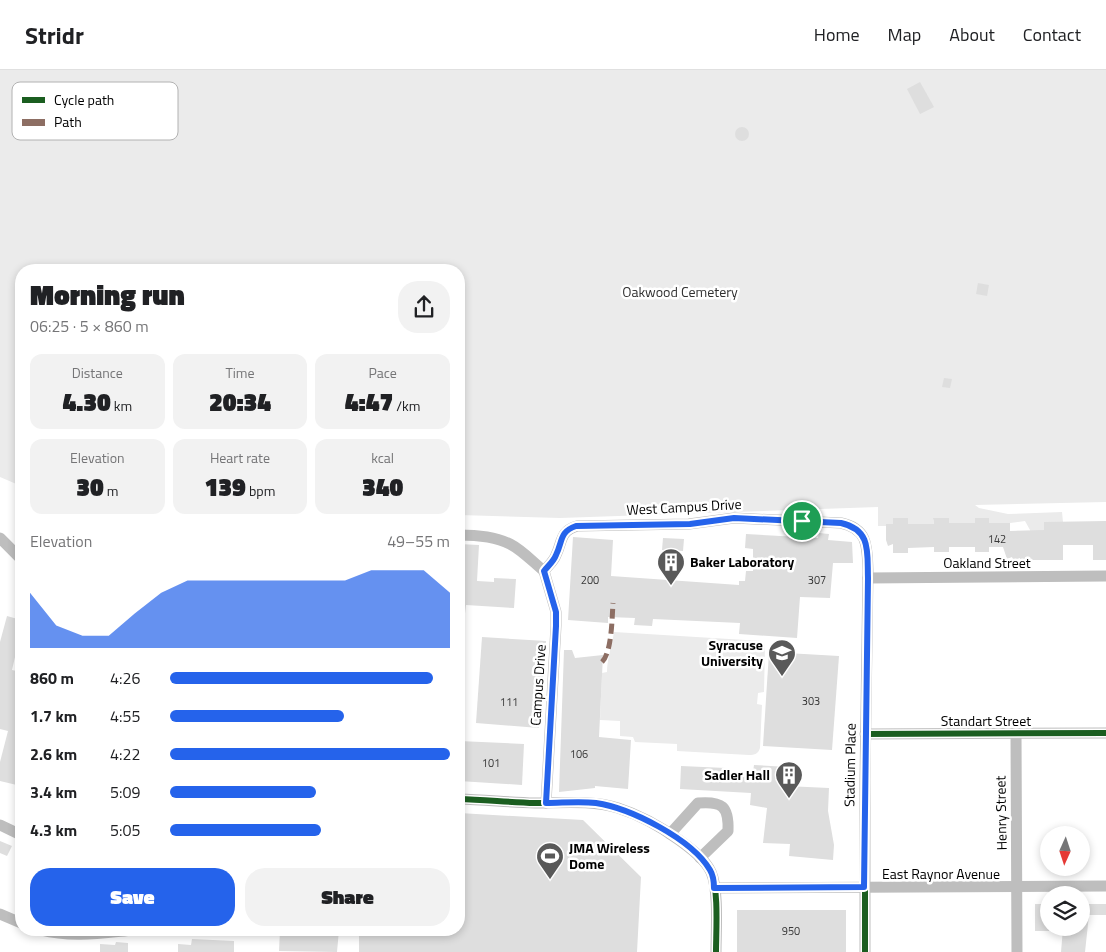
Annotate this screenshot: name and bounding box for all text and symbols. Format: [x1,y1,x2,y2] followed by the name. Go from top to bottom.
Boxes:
[25,17,84,53] text: Stridr
[814,21,860,48] text: Home
[888,21,921,48] text: Map
[949,21,995,48] text: About
[1023,21,1081,48] text: Contact
[12,82,178,140] legend
[54,89,114,110] text: Cycle path
[54,111,82,132] text: Path
[30,273,185,316] text: Morning run
[398,281,450,333] button: share
[622,281,738,302] park label: Oakwood Cemetery
[30,314,149,338] text: 06:25 · 5 × 860 m
[72,362,123,383] text: Distance
[225,362,255,383] text: Time
[368,362,397,383] text: Pace
[62,383,111,421] text: 4.30
[209,383,271,421] text: 20:34
[345,383,393,421] text: 4:47
[111,395,132,416] text: km
[393,395,421,416] text: /km
[70,447,125,468] text: Elevation
[210,447,270,468] text: Heart rate
[371,447,394,468] text: kcal
[76,468,104,506] text: 30
[205,468,246,506] text: 139
[362,468,403,506] text: 340
[104,480,118,501] text: m
[246,480,275,501] text: bpm
[626,493,742,520] street label: West Campus Drive
[781,500,823,542] pin
[788,507,816,535] icon: arrive
[30,529,92,553] text: Elevation
[387,529,450,553] text: 49–55 m
[988,531,1006,547] house number: 142
[656,547,686,586] building icon: Baker Laboratory
[690,551,794,572] place label: Baker Laboratory
[943,552,1031,573] street label: Oakland Street
[581,572,599,588] house number: 200
[808,572,826,588] house number: 307
[701,634,763,671] place label: Syracuse University
[767,638,797,677] school or university icon: Syracuse University
[524,644,551,726] street label: Campus Drive
[30,666,74,690] text: 860 m
[110,666,140,690] text: 4:26
[802,693,820,709] house number: 303
[500,694,518,710] house number: 111
[30,704,77,728] text: 1.7 km
[110,704,140,728] text: 4:55
[941,710,1031,731] street label: Standart Street
[838,723,861,807] street label: Stadium Place
[30,742,77,766] text: 2.6 km
[110,742,140,766] text: 4:22
[570,746,588,762] house number: 106
[482,755,500,771] house number: 101
[774,760,804,799] building icon: Sadler Hall
[704,764,770,785] place label: Sadler Hall
[989,775,1012,851] street label: Henry Street
[30,780,77,804] text: 3.4 km
[110,780,140,804] text: 5:09
[30,818,77,842] text: 4.3 km
[110,818,140,842] text: 5:05
[1040,826,1090,876] north arrow
[1040,826,1090,936] map controls
[569,837,650,874] place label: JMA Wireless Dome
[535,841,565,880] sports icon: JMA Wireless Dome
[882,863,1000,884] street label: East Raynor Avenue
[30,868,235,926] button: Save
[245,868,450,926] button: Share
[1040,886,1090,936] button: layers
[782,923,800,939] house number: 950

